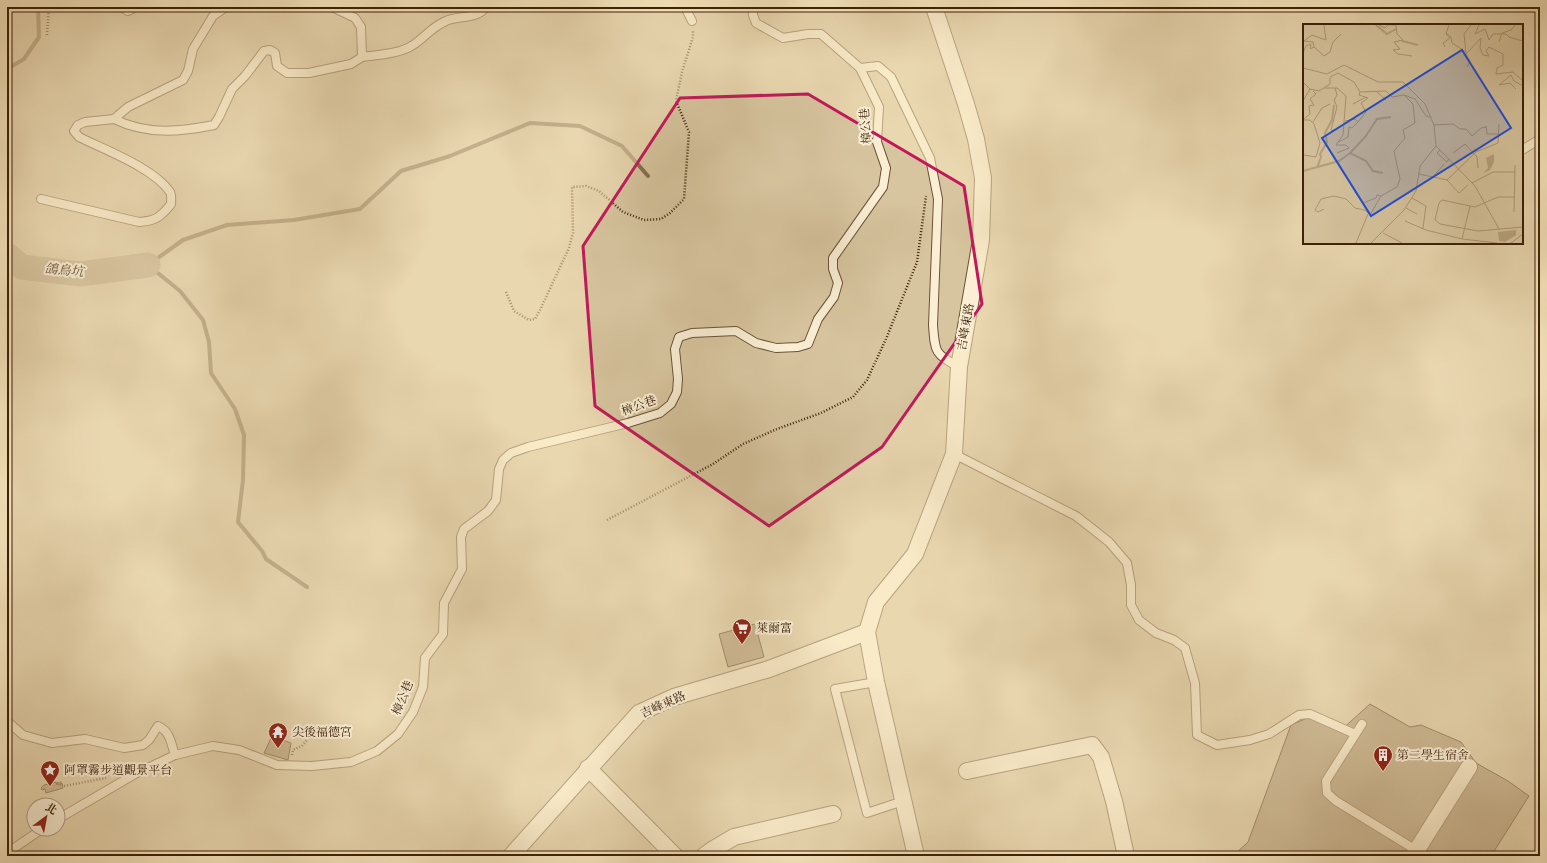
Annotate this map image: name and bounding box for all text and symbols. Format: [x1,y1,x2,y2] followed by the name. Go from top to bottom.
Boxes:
[1303,24,1523,244] inset map
[857,108,875,144] street label: 樟公巷
[44,261,86,281] water label: 鴿鳥坑
[954,302,978,352] street label: 吉峰東路
[620,393,658,419] street label: 樟公巷
[731,617,753,645] supermarket icon: 萊爾富
[756,621,792,636] place label: 萊爾富
[389,678,417,718] street label: 樟公巷
[638,688,688,722] street label: 吉峰東路
[267,721,289,749] temple icon: 尖後福德宮
[292,725,352,740] place label: 尖後福德宮
[1372,744,1394,772] building icon: 第二學生宿舍
[1397,748,1469,763] place label: 第二學生宿舍
[39,759,61,787] place icon: 阿罩霧步道觀景平台
[64,763,172,778] place label: 阿罩霧步道觀景平台
[26,797,66,837] north arrow
[42,801,59,818] text: 北

